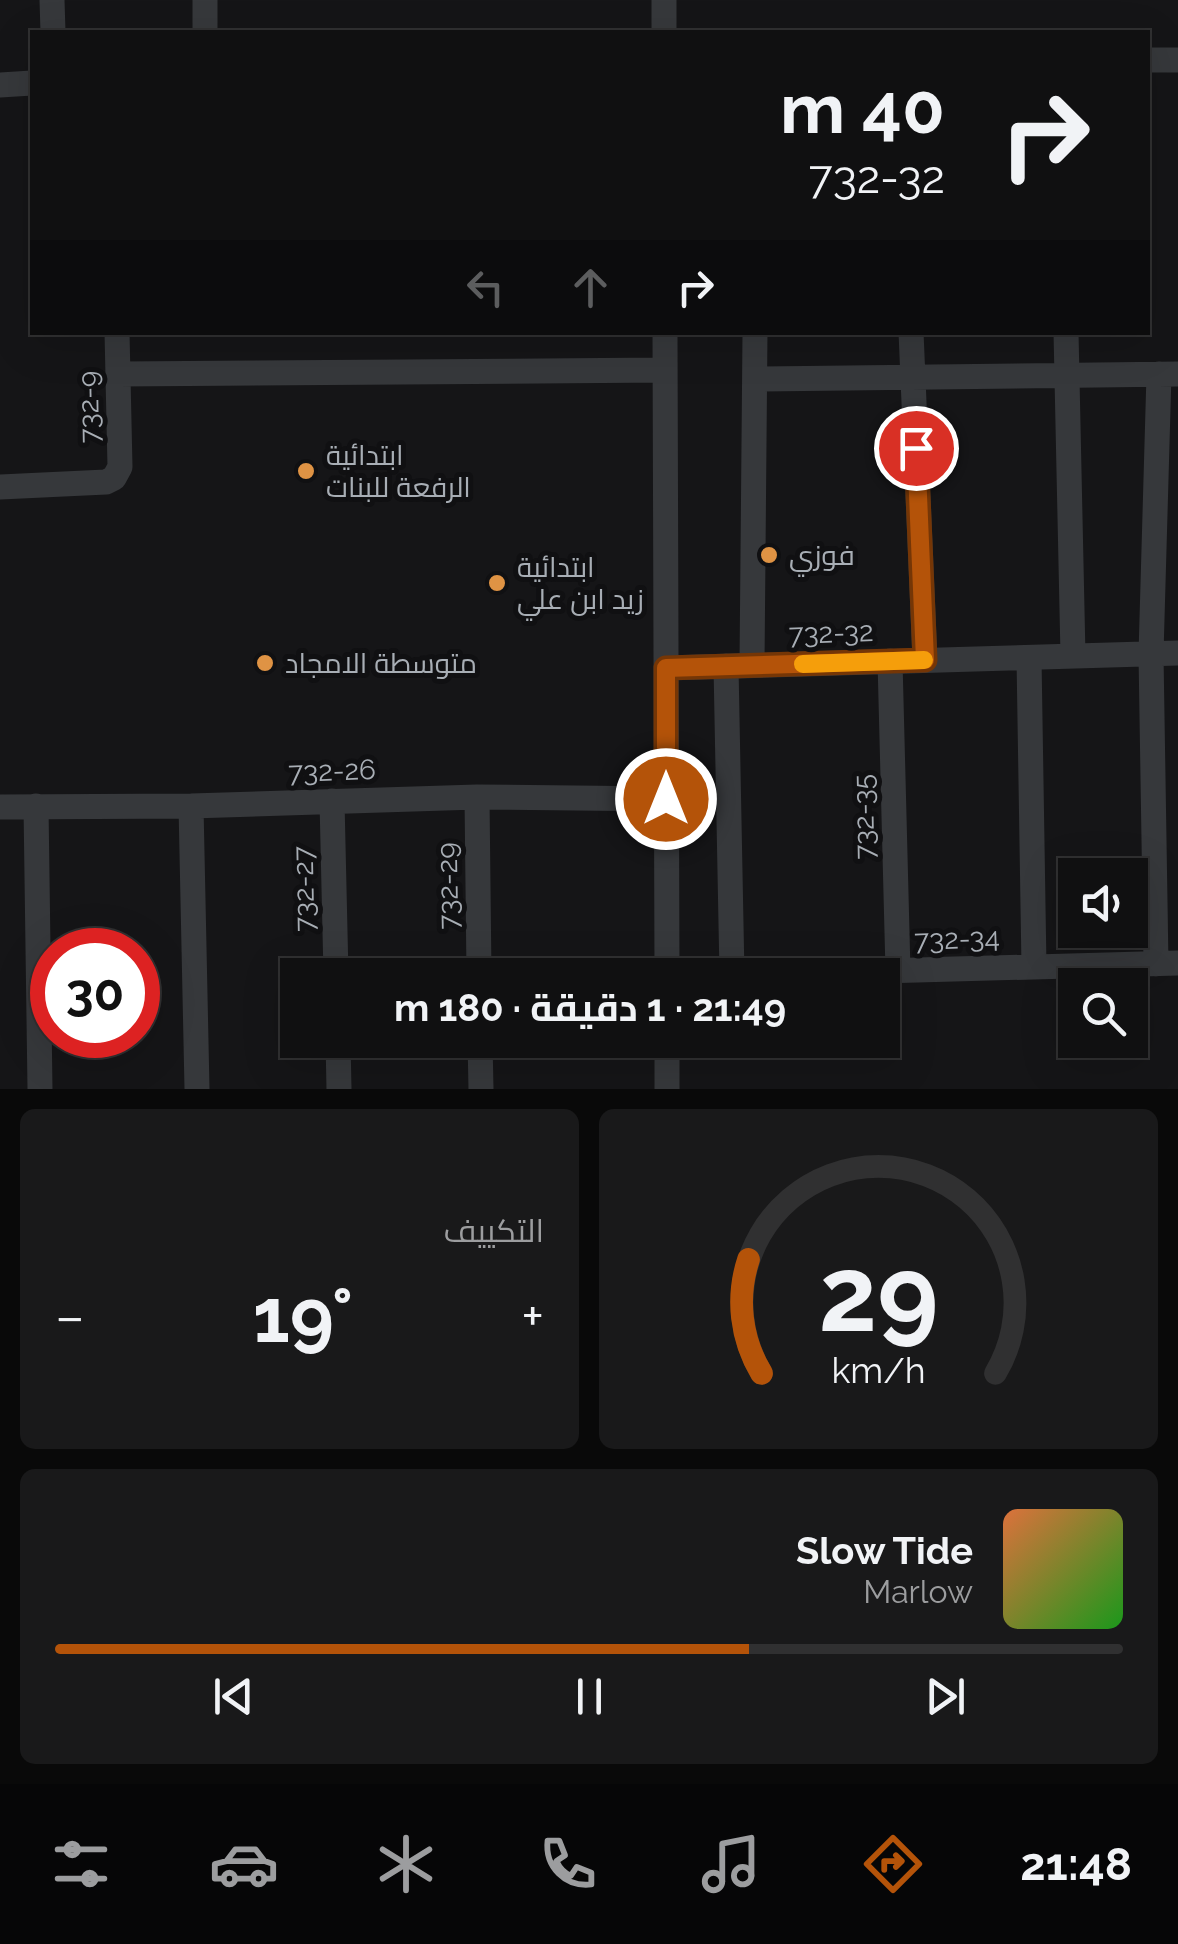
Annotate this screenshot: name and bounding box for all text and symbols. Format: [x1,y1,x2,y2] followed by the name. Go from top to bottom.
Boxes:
[780,67,945,149] text: 40 m
[980,70,1110,200] icon: right
[809,151,945,204] text: 732-32
[458,260,513,315] icon: left
[563,260,618,315] icon: ahead
[668,260,723,315] icon: right
[72,370,106,444] street label: 732-9
[874,406,959,491] pin
[889,421,944,476] icon: arrive
[326,439,471,504] place label: ابتدائية الرفعة للبنات
[295,460,317,482] marker: ابتدائية الرفعة للبنات
[789,539,855,577] place label: فوزي
[758,544,780,566] marker: فوزي
[517,551,644,621] place label: ابتدائية زيد ابن علي
[486,572,508,594] marker: ابتدائية زيد ابن علي
[788,615,874,651] street label: 732-32
[285,647,477,680] place label: متوسطة الامجاد
[254,652,276,674] marker: متوسطة الامجاد
[614,747,718,851] position arrow
[288,753,376,789] street label: 732-26
[847,774,881,860] street label: 732-35
[431,842,465,930] street label: 732-29
[287,846,321,932] street label: 732-27
[1058,858,1148,1058] map controls
[1058,858,1148,948] button: sound
[914,921,1000,957] street label: 732-34
[30,928,160,1058] speed limit sign: 30
[1058,968,1148,1058] button: search
[394,985,786,1030] text: 21:49 · 1 دقيقة · 180 m
[444,1212,544,1249] text: التكييف
[819,1233,938,1355] text: 29
[253,1271,353,1360] text: 19°
[55,1284,85,1349] text: −
[521,1284,544,1349] text: +
[831,1349,926,1391] text: km/h
[796,1528,973,1573] text: Slow Tide
[863,1573,973,1610] text: Marlow
[206,1669,261,1724] icon: previous
[562,1669,617,1724] icon: pause
[918,1669,973,1724] icon: next
[46,1829,116,1899] icon: filters
[209,1829,279,1899] icon: car
[371,1829,441,1899] icon: climate
[533,1829,603,1899] icon: phone
[696,1829,766,1899] icon: music
[858,1829,928,1899] icon: directions
[1020,1838,1132,1891] text: 21:48

